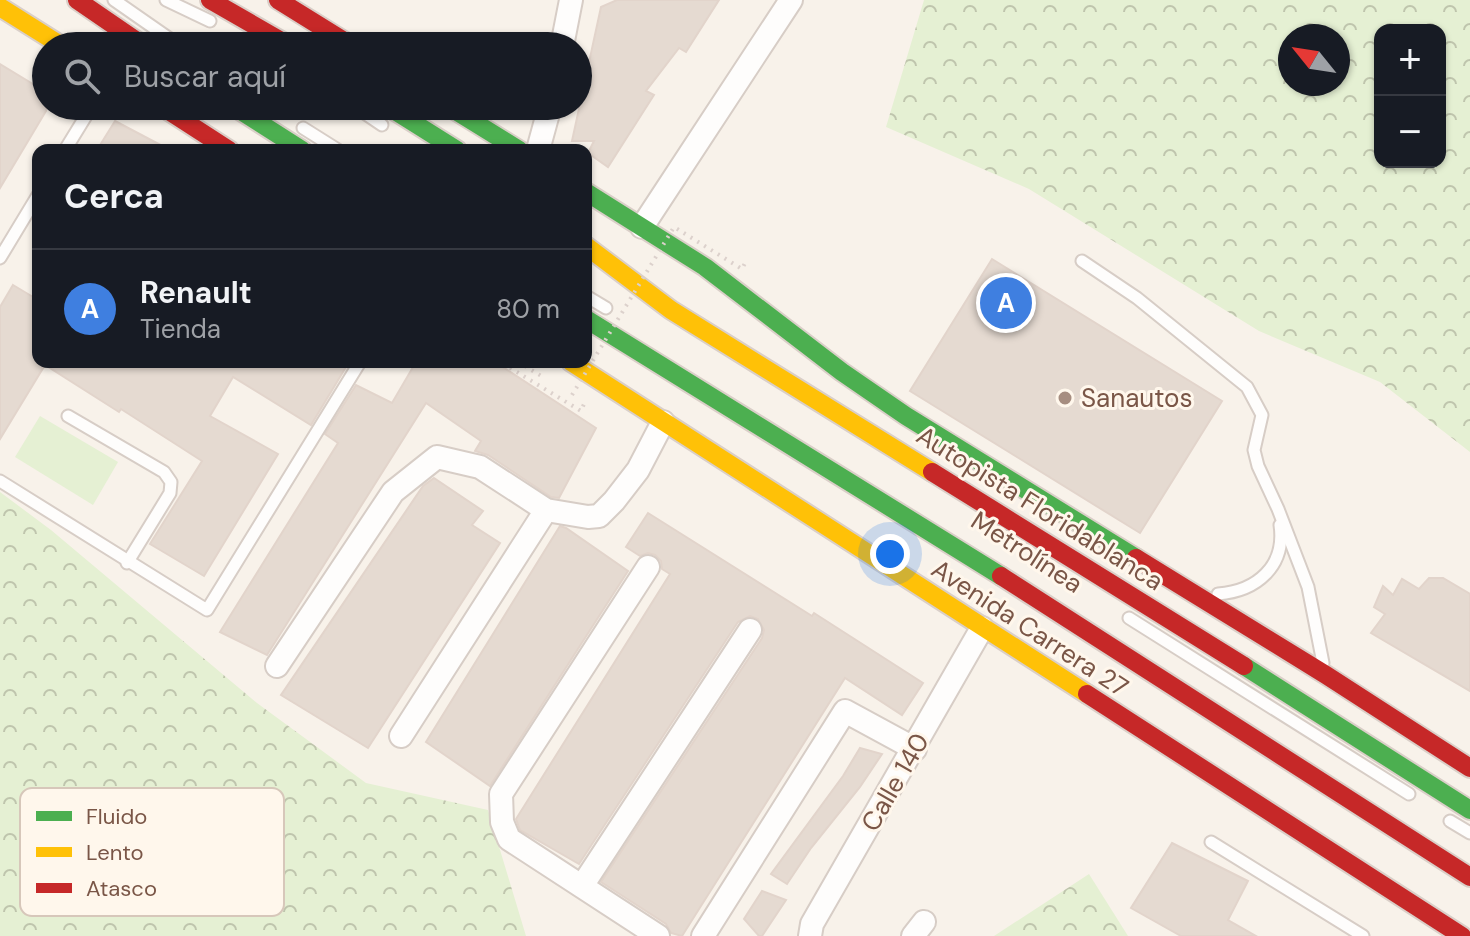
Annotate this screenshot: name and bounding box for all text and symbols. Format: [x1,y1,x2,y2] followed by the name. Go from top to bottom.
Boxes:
[1278,24,1350,96] north arrow
[1374,24,1446,168] map controls
[1374,24,1446,96] button: +
[32,32,592,120] search box
[60,54,104,98] icon: search
[124,57,286,96] text: Buscar aquí
[1374,96,1446,168] button: −
[64,174,164,219] text: Cerca
[140,273,252,312] text: Renault
[980,273,1032,333] pin: A
[81,292,99,326] text: A
[496,292,560,326] text: 80 m
[140,312,221,346] text: Tienda
[1081,381,1193,415] place label: Sanautos
[1056,389,1074,407] marker: Sanautos
[910,418,1170,598] street label: Autopista Floridablanca
[965,503,1089,601] street label: Metrolínea
[870,534,910,574] your location
[925,552,1135,704] street label: Avenida Carrera 27
[853,727,937,837] street label: Calle 140
[20,788,284,916] legend
[86,802,147,831] text: Fluido
[86,838,144,867] text: Lento
[86,874,157,903] text: Atasco

